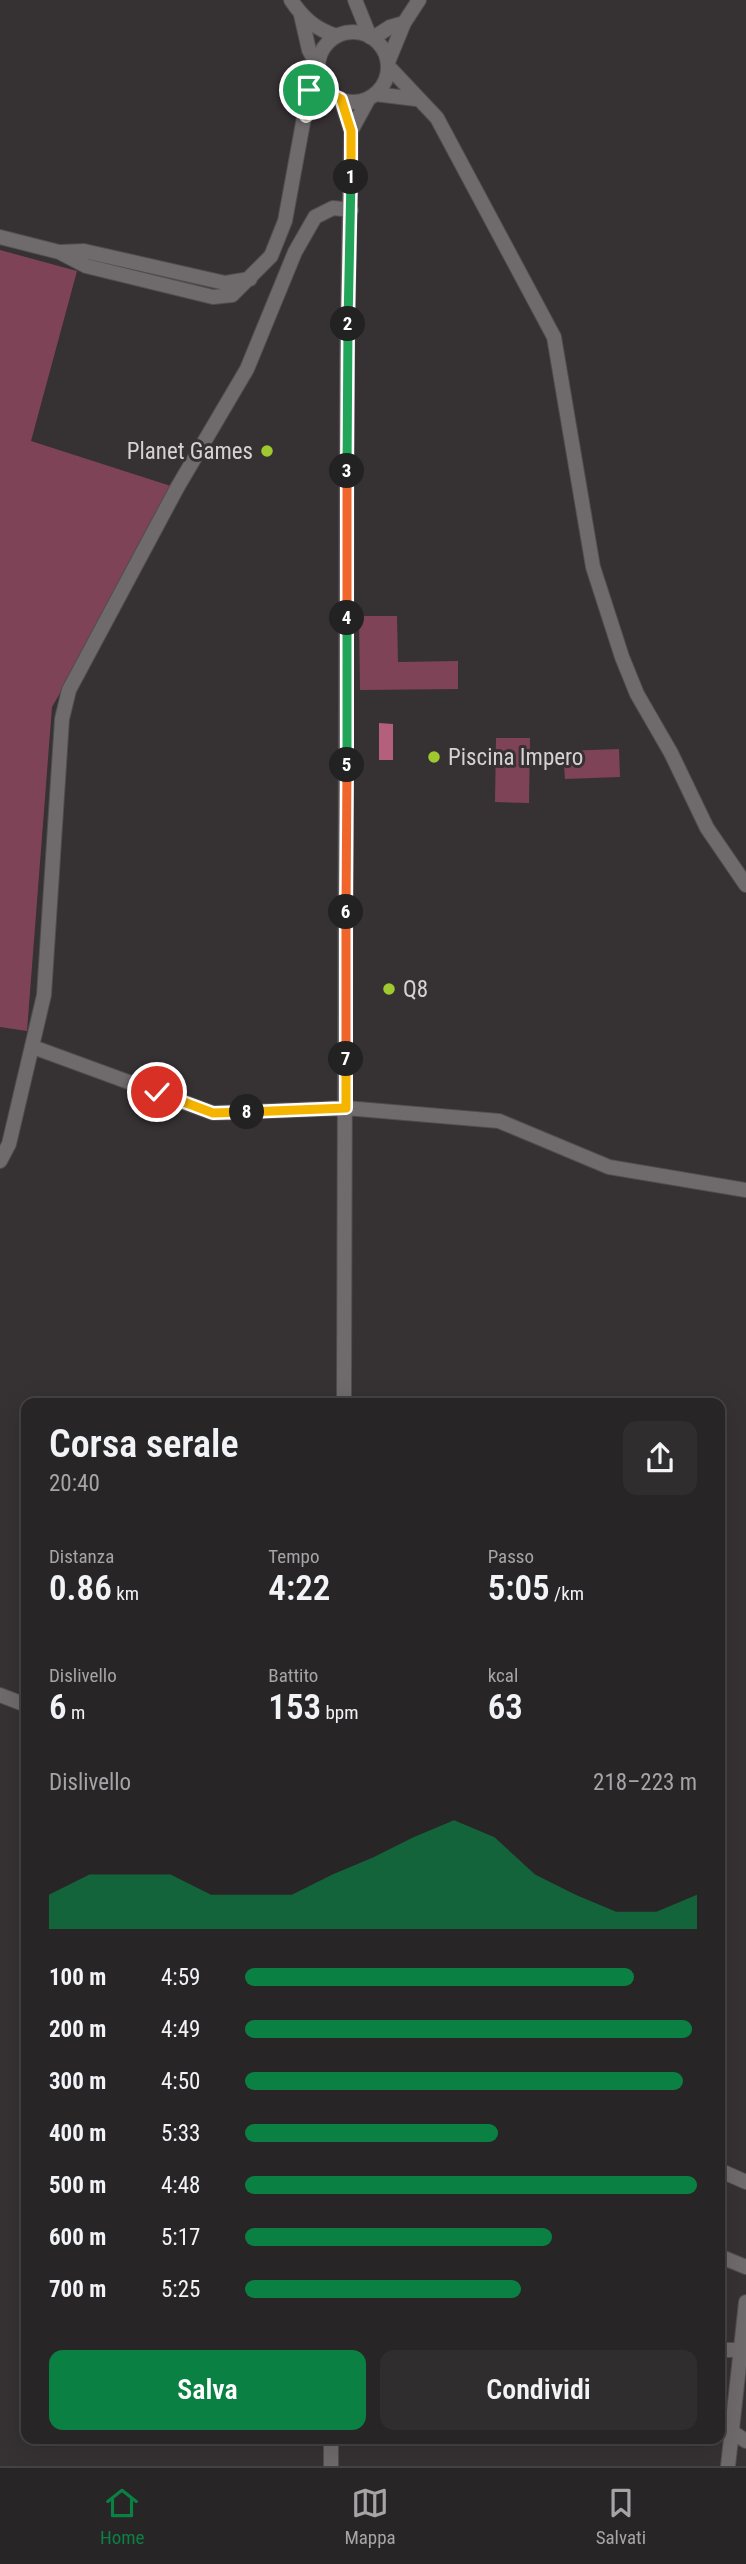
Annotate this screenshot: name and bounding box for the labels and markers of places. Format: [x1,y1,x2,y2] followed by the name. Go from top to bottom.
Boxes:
[279,60,339,120] pin
[334,160,368,194] pin: 1
[330,306,366,342] pin: 2
[127,438,253,465] place label: Planet Games
[259,443,275,459] marker: Planet Games
[330,454,364,489] pin: 3
[330,600,364,636] pin: 4
[448,744,583,771] place label: Piscina Impero
[330,748,364,782] pin: 5
[426,749,442,765] marker: Piscina Impero
[328,894,364,930] pin: 6
[403,976,428,1003] place label: Q8
[381,981,397,997] marker: Q8
[328,1042,364,1076] pin: 7
[127,1062,187,1122] pin
[230,1094,264,1130] pin: 8

